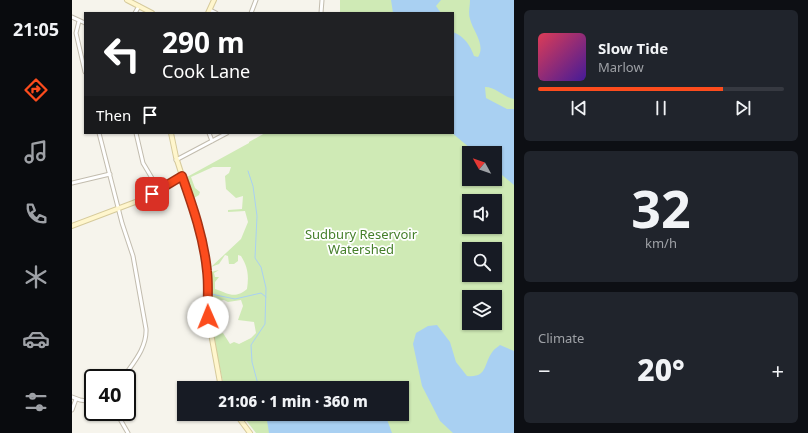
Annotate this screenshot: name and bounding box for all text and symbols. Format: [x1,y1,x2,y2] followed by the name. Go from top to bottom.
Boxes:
[13,17,59,41] text: 21:05
[162,23,245,61] text: 290 m
[96,28,148,80] icon: left
[598,38,668,58] text: Slow Tide
[598,58,644,76] text: Marlow
[162,59,250,83] text: Cook Lane
[22,76,50,104] icon: directions
[568,97,590,119] icon: previous
[650,97,672,119] icon: pause
[732,97,754,119] icon: next
[139,104,161,126] icon: arrive
[96,105,131,125] text: Then
[22,138,50,166] icon: music
[462,146,502,186] north arrow
[462,146,502,330] map controls
[631,172,691,243] text: 32
[135,177,169,211] pin
[141,183,163,205] icon: arrive
[462,194,502,234] button: sound
[22,200,50,228] icon: phone
[305,225,418,258] park label: Sudbury Reservoir Watershed
[645,234,677,252] text: km/h
[462,242,502,282] button: search
[22,263,50,291] icon: climate
[462,290,502,330] button: layers
[187,296,229,338] position arrow
[22,325,50,353] icon: car
[538,329,584,347] text: Climate
[637,349,685,390] text: 20°
[538,355,551,385] text: −
[771,355,784,385] text: +
[84,369,136,421] speed limit sign: 40
[22,388,50,416] icon: filters
[218,391,368,411] text: 21:06 · 1 min · 360 m

